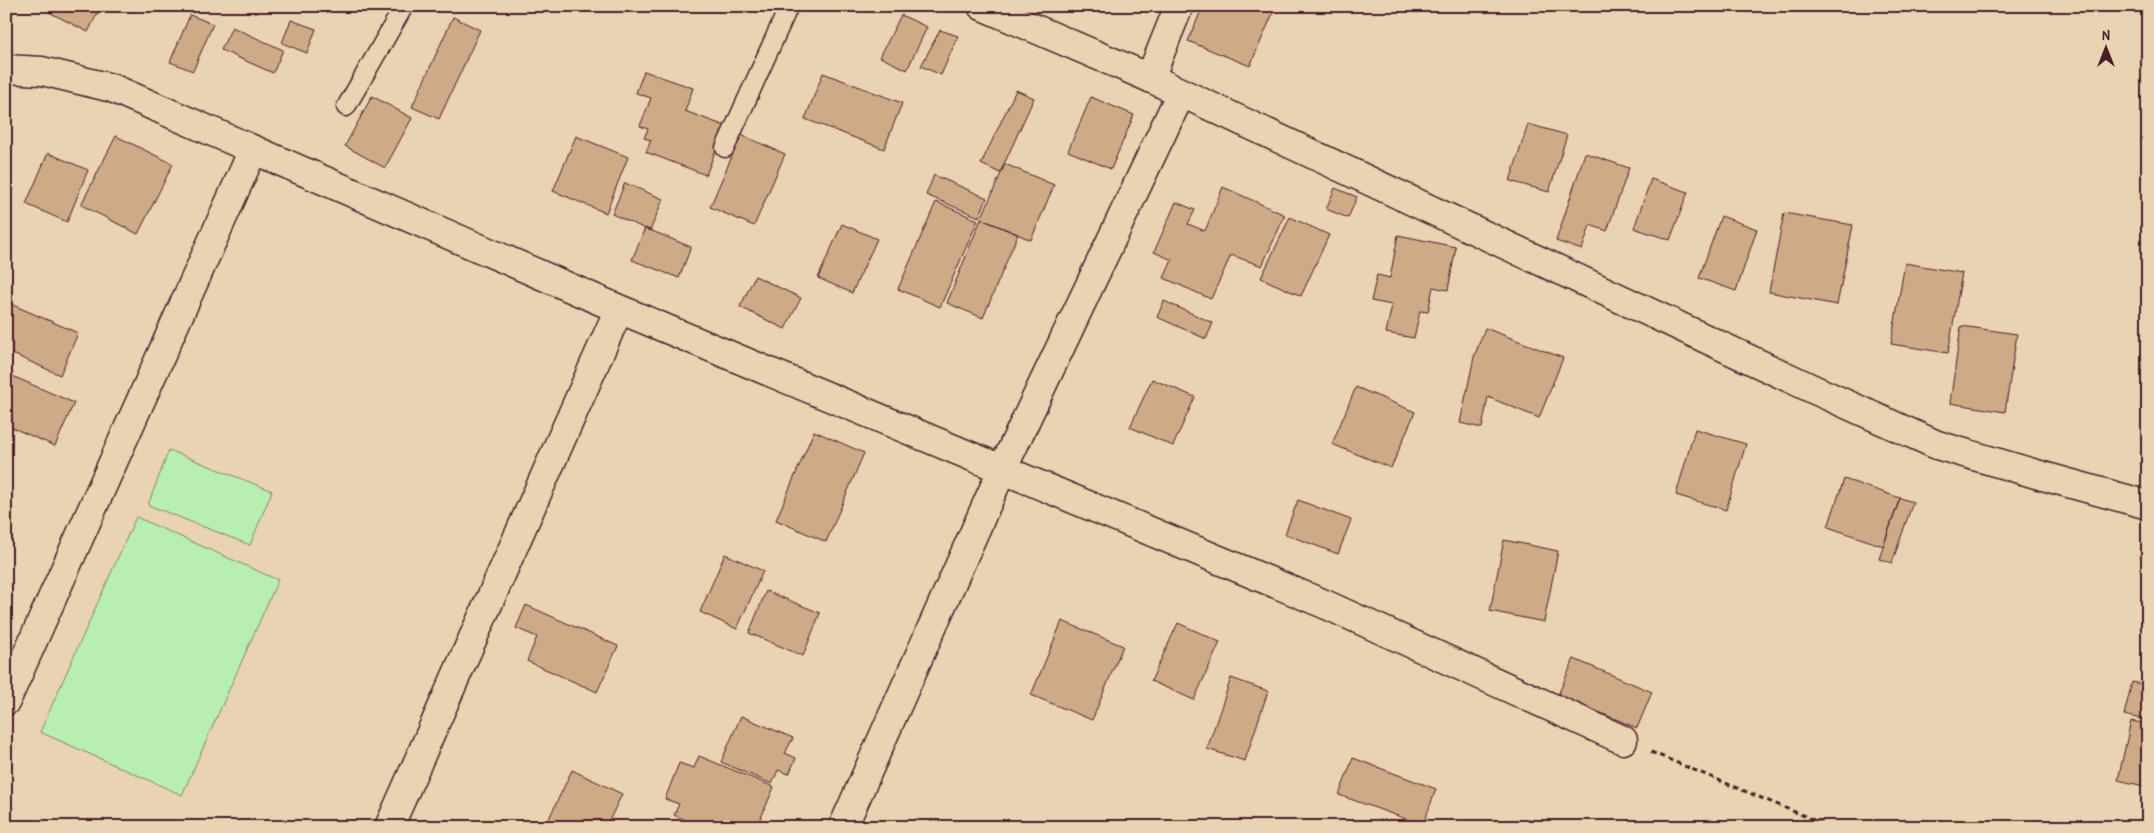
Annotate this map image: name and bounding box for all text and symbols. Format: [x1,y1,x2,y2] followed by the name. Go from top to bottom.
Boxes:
[2082,22,2132,72] north arrow
[2102,25,2110,44] text: N

